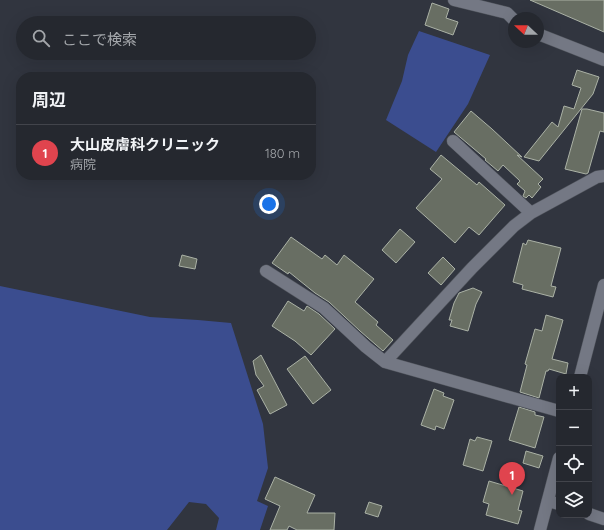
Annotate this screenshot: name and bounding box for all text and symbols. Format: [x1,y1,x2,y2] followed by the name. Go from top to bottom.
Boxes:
[508,12,544,48] north arrow
[16,16,316,60] search box
[30,27,52,49] icon: search
[62,30,137,49] text: ここで検索
[32,89,66,110] text: 周辺
[70,135,220,154] text: 大山皮膚科クリニック
[42,145,48,161] text: 1
[265,145,300,161] text: 180 m
[70,156,96,172] text: 病院
[259,194,279,214] your location
[556,374,592,518] map controls
[556,374,592,410] button: +
[556,410,592,446] button: −
[556,446,592,482] button: locate
[499,462,525,495] pin: 1
[556,482,592,518] button: layers

